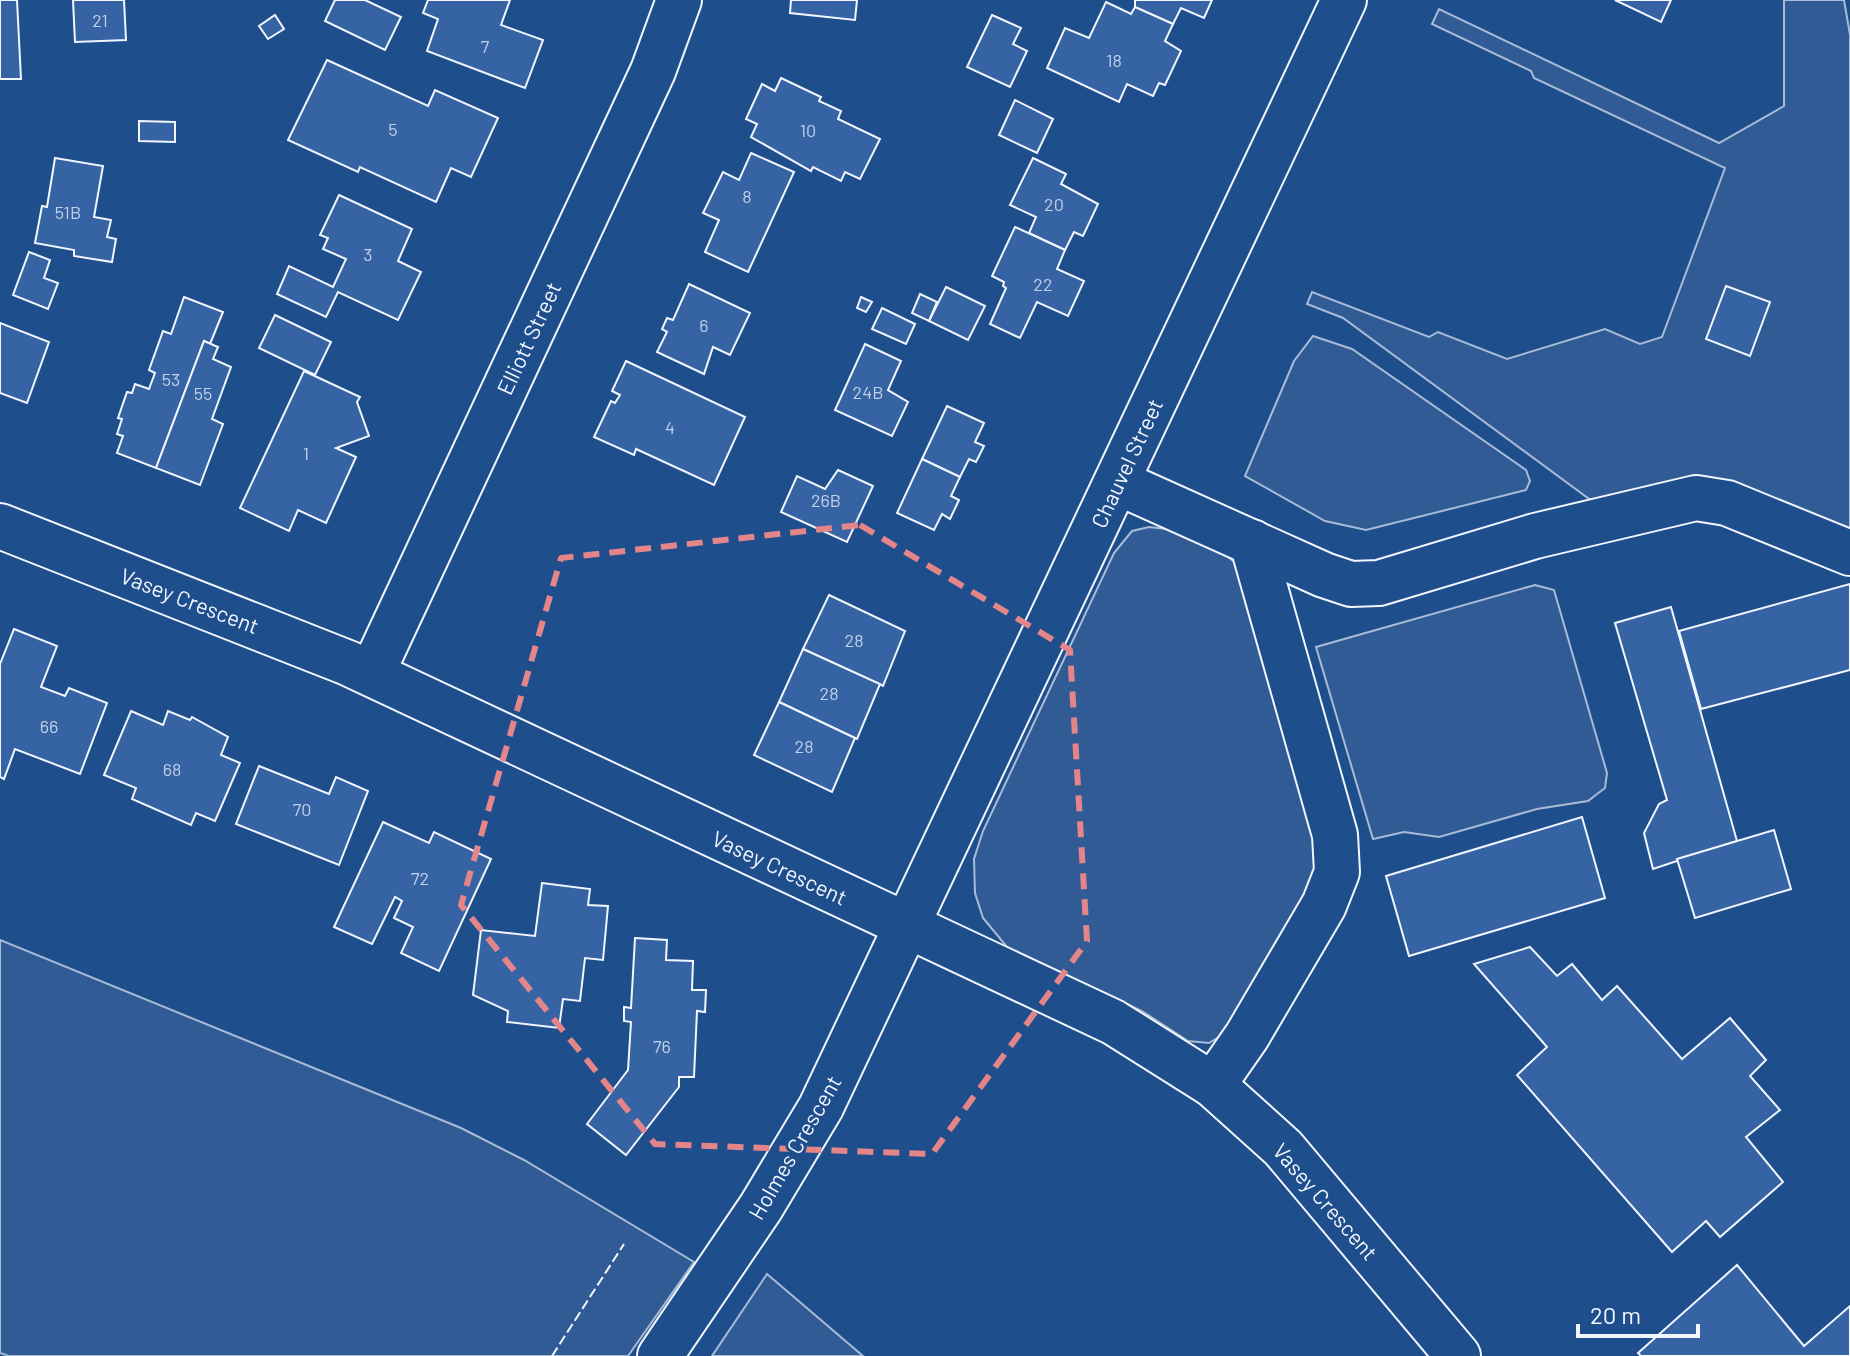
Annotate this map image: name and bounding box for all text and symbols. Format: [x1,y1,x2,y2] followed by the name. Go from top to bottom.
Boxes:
[92,9,108,31] house number: 21
[481,35,490,57] house number: 7
[1106,49,1122,71] house number: 18
[388,118,398,140] house number: 5
[800,119,816,141] house number: 10
[742,185,752,207] house number: 8
[1044,193,1064,215] house number: 20
[55,201,81,223] house number: 51B
[363,243,373,265] house number: 3
[1033,273,1053,295] house number: 22
[491,278,565,398] street label: Elliott Street
[699,314,709,336] house number: 6
[162,368,180,390] house number: 53
[853,381,883,403] house number: 24B
[194,382,212,404] house number: 55
[1085,394,1167,532] street label: Chauvel Street
[665,416,675,438] house number: 4
[303,442,309,464] house number: 1
[811,489,841,511] house number: 26B
[117,562,263,638] street label: Vasey Crescent
[844,629,864,651] house number: 28
[819,682,839,704] house number: 28
[40,715,58,737] house number: 66
[794,735,814,757] house number: 28
[163,758,181,780] house number: 68
[293,798,311,820] house number: 70
[708,824,852,910] street label: Vasey Crescent
[411,867,429,889] house number: 72
[653,1035,671,1057] house number: 76
[742,1070,846,1224] street label: Holmes Crescent
[1268,1137,1384,1265] street label: Vasey Crescent
[1578,1288,1698,1338] scale bar
[1590,1300,1641,1329] text: 20 m

